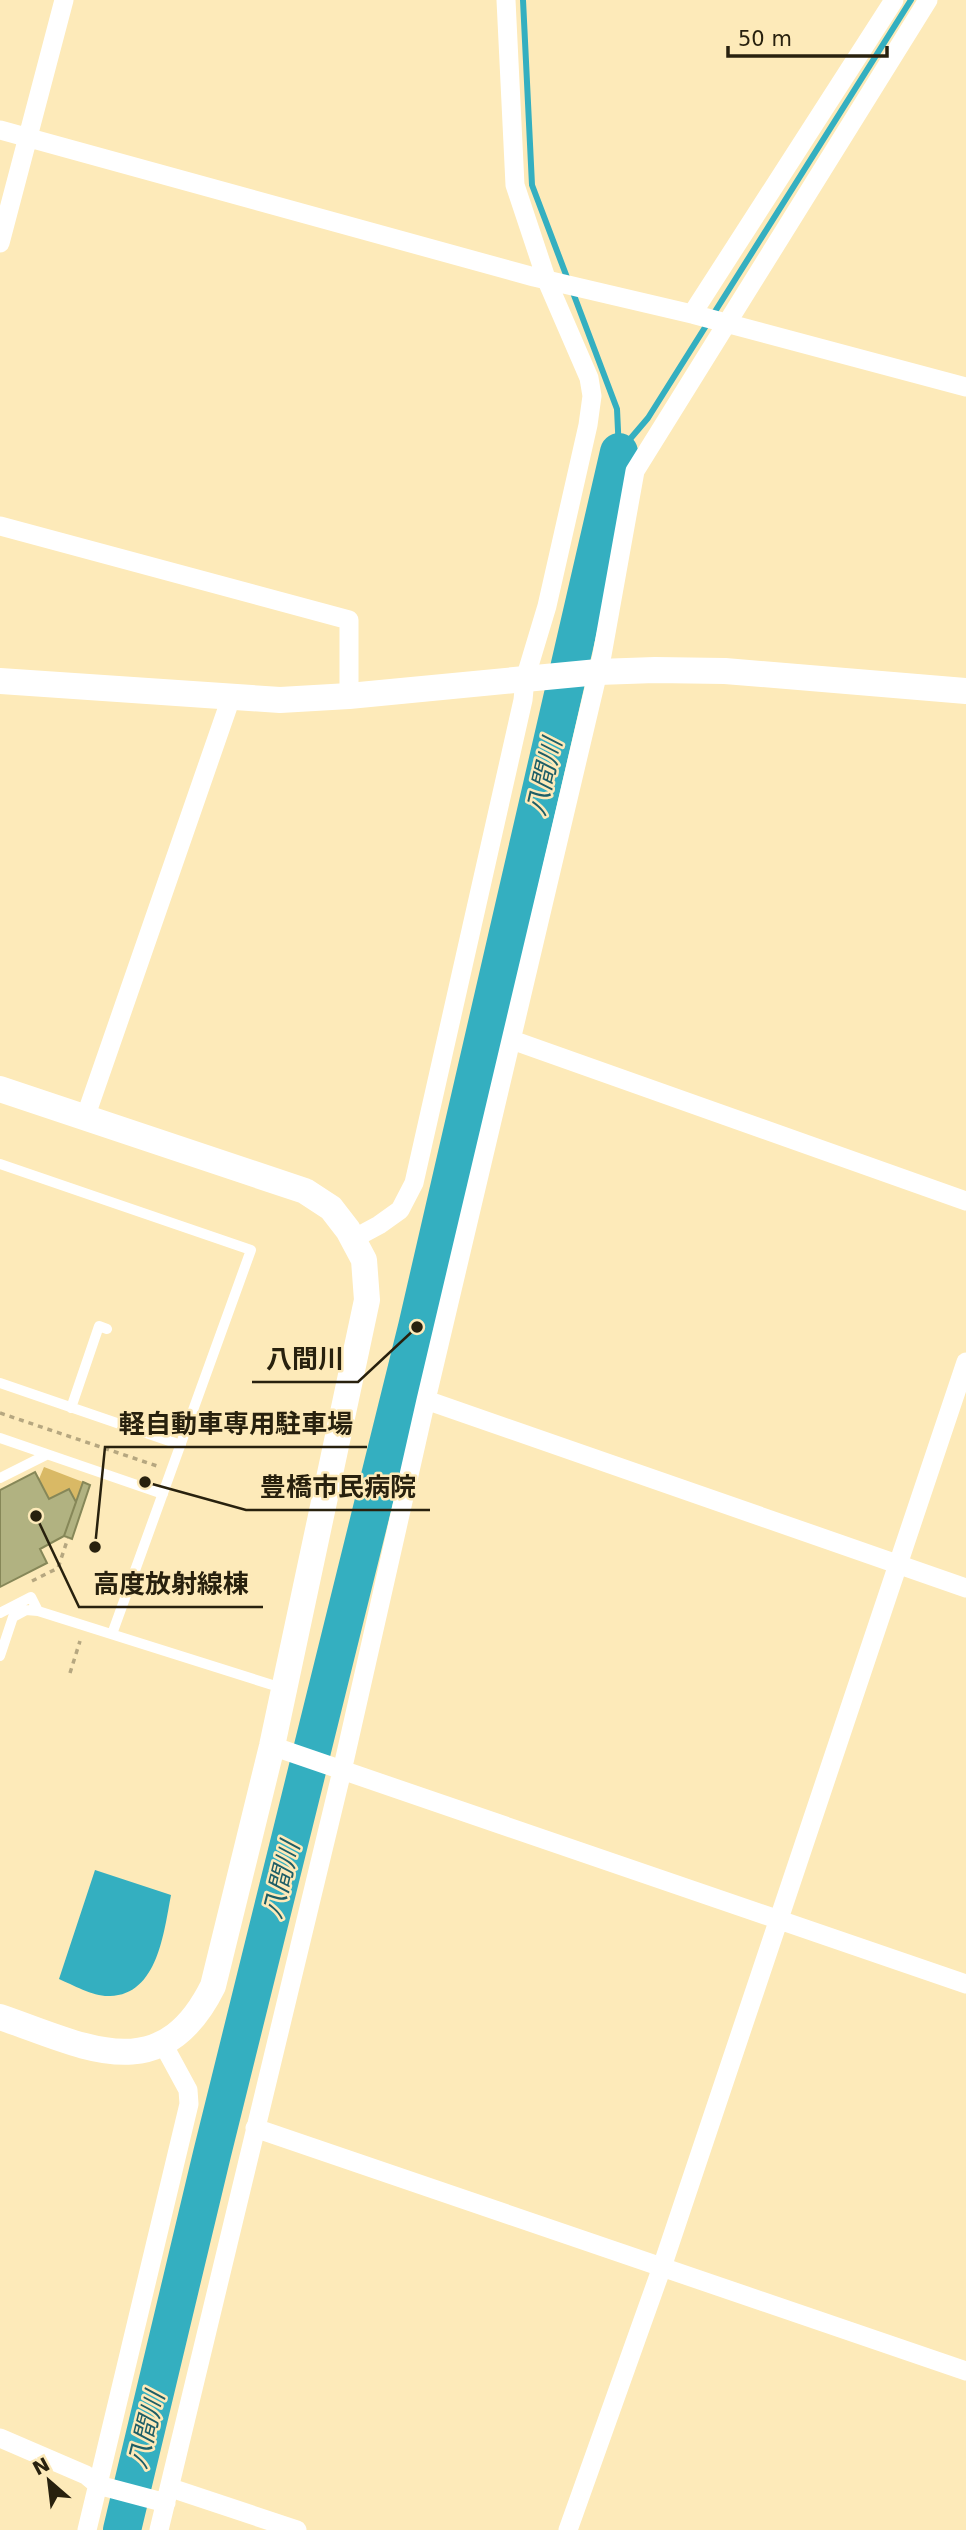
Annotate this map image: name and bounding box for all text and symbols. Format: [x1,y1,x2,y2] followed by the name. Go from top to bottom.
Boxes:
[728,14,887,58] scale bar
[738,27,792,51] text: 50 m
[521,733,568,818] water label: 八間川
[252,1335,358,1382] callout: 八間川
[266,1344,344,1374] text: 八間川
[105,1400,367,1447] callout: 軽自動車専用駐車場
[119,1409,353,1439] text: 軽自動車専用駐車場
[246,1463,430,1510] callout: 豊橋市民病院
[260,1472,416,1502] text: 豊橋市民病院
[79,1560,263,1607] callout: 高度放射線棟
[93,1569,249,1599] text: 高度放射線棟
[257,1836,306,1921] water label: 八間川
[122,2386,171,2471] water label: 八間川
[14,2446,84,2516] north arrow
[29,2453,53,2479] text: N

